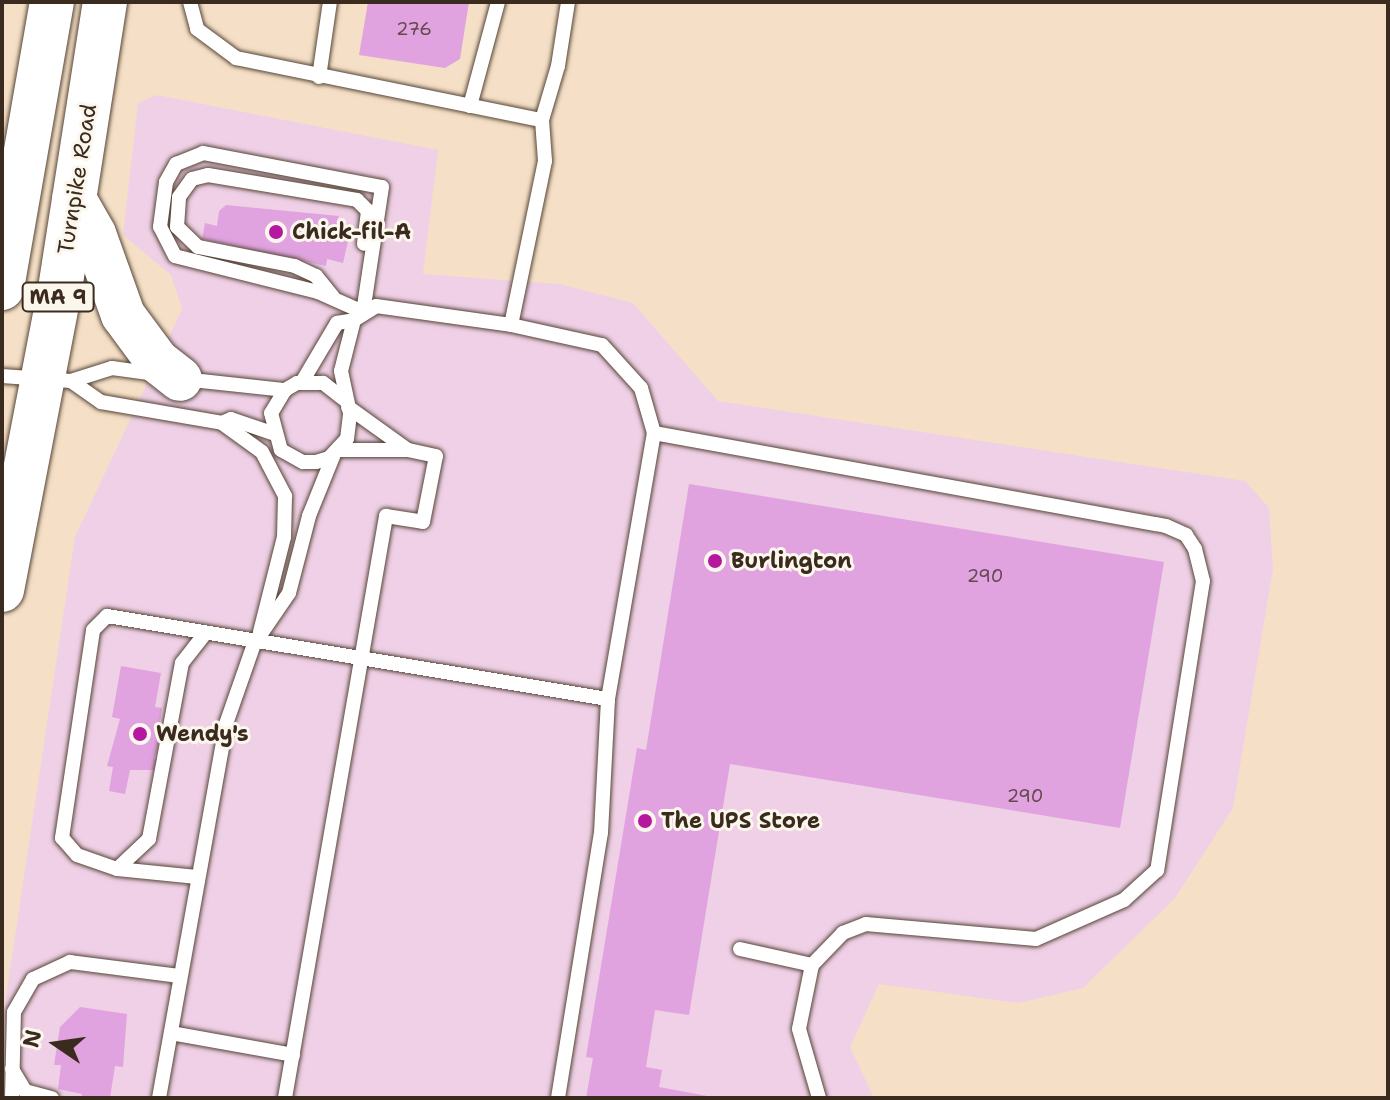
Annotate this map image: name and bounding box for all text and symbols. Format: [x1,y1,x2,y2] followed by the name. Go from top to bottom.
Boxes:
[396,18,432,40] house number: 276
[52,102,102,256] street label: Turnpike Road
[292,219,411,245] place label: Chick-fil-A
[267,223,285,241] marker: Chick-fil-A
[20,281,96,313] road number: MA 9
[731,548,852,574] place label: Burlington
[706,552,724,570] marker: Burlington
[967,565,1003,587] house number: 290
[156,721,249,747] place label: Wendy's
[131,725,149,743] marker: Wendy's
[1007,785,1043,807] house number: 290
[661,808,820,834] place label: The UPS Store
[636,812,654,830] marker: The UPS Store
[16,1004,96,1084] north arrow
[16,1027,48,1050] text: N

